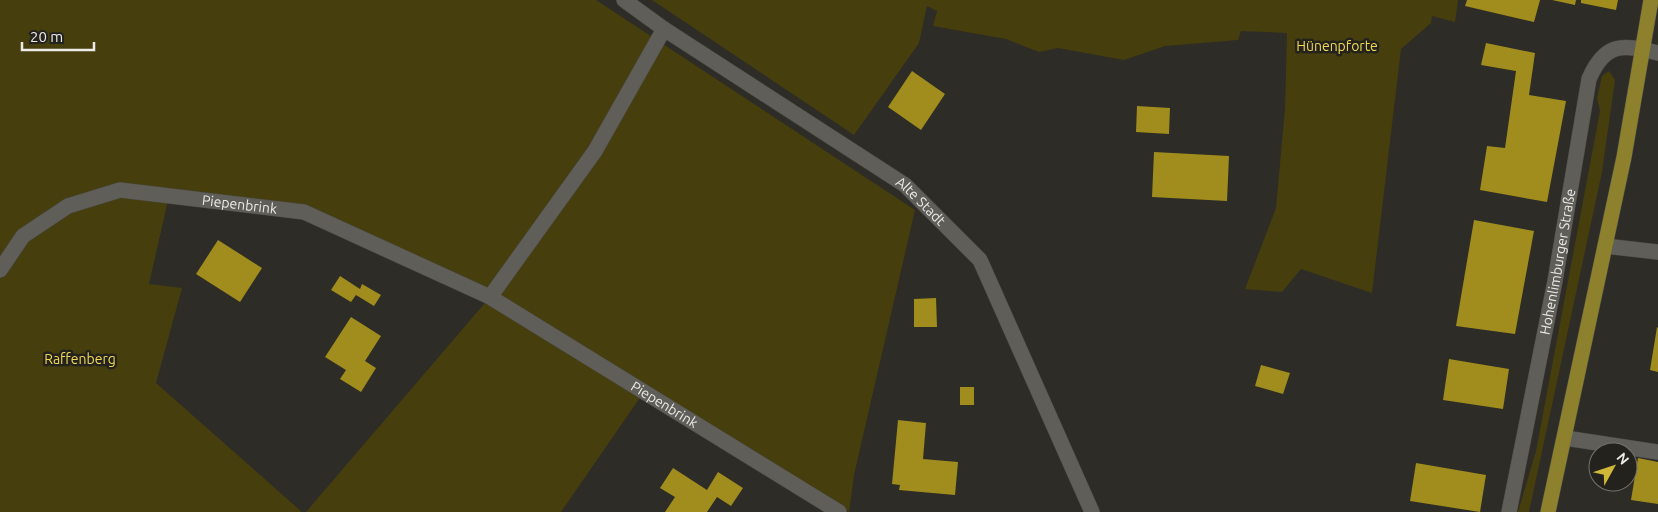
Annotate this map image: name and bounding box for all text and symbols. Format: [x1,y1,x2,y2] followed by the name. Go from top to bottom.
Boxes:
[22,20,95,52] scale bar
[30,28,63,45] text: 20 m
[1296,38,1378,54] park label: Hünenpforte
[893,173,949,229] street label: Alte Stadt
[1536,187,1578,336] street label: Hohenlimburger Straße
[201,192,278,217] street label: Piepenbrink
[44,351,116,367] park label: Raffenberg
[628,378,701,431] street label: Piepenbrink
[1588,442,1638,492] north arrow
[1613,449,1632,468] text: N

